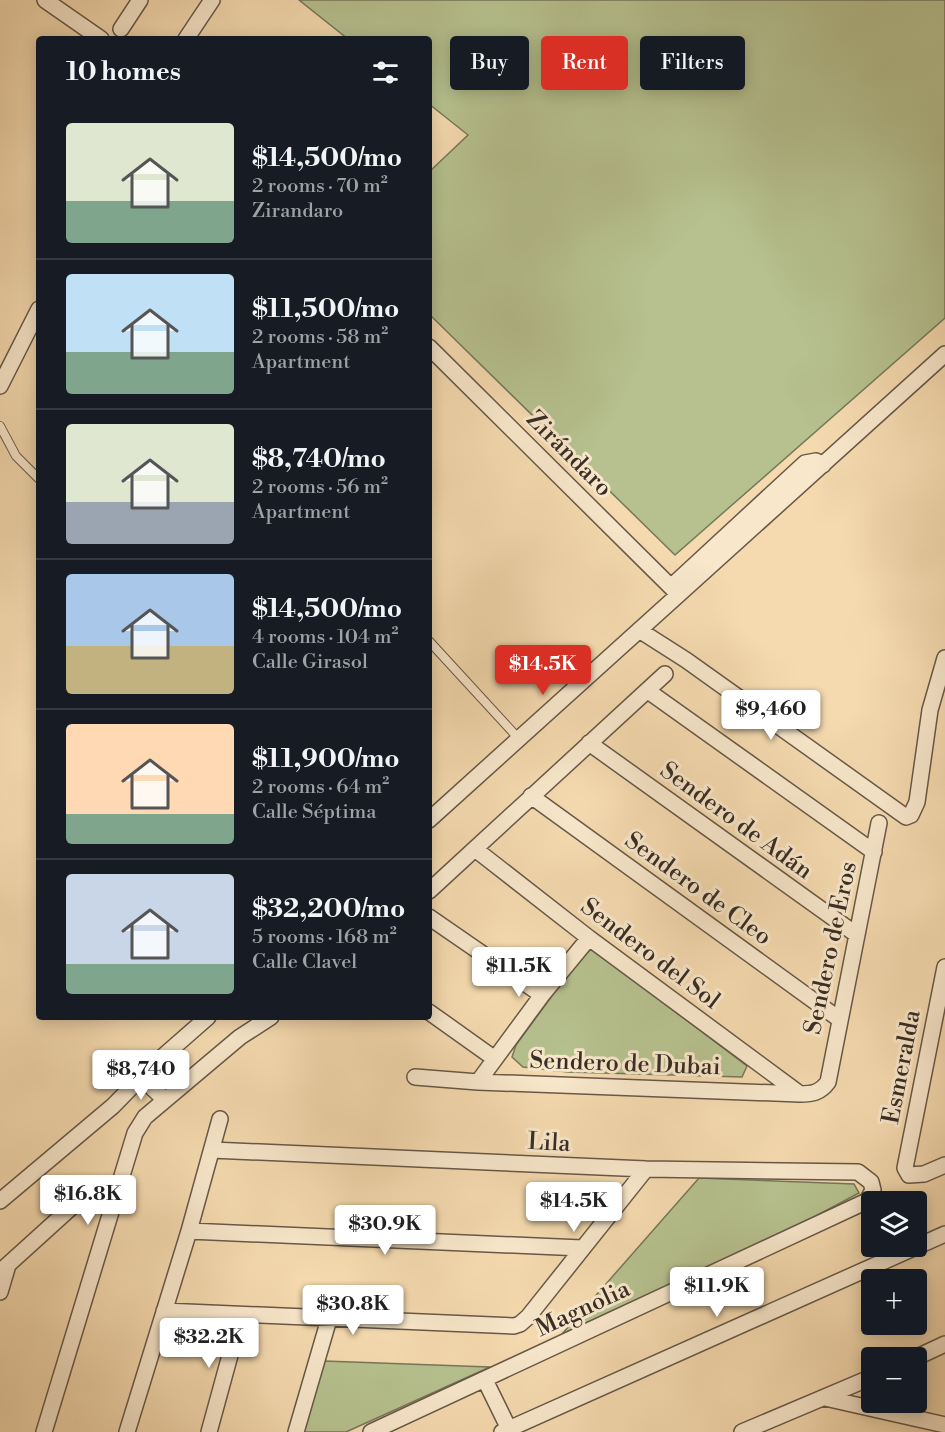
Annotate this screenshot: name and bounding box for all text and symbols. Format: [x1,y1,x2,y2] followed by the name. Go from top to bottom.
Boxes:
[450,36,529,90] chip: Buy
[541,36,628,90] chip: Rent
[640,36,745,90] chip: Filters
[66,56,181,88] text: 10 homes
[369,56,402,89] icon: filters
[252,142,402,174] text: $14,500/mo
[114,147,186,219] icon: home
[252,174,388,199] text: 2 rooms · 70 m²
[252,199,343,224] text: Zirandaro
[252,293,399,325] text: $11,500/mo
[114,298,186,370] icon: home
[252,325,388,350] text: 2 rooms · 58 m²
[252,350,350,375] text: Apartment
[520,405,618,503] street label: Zirándaro
[252,443,386,475] text: $8,740/mo
[114,448,186,520] icon: home
[252,475,388,500] text: 2 rooms · 56 m²
[252,500,350,525] text: Apartment
[252,593,402,625] text: $14,500/mo
[114,598,186,670] icon: home
[252,625,399,650] text: 4 rooms · 104 m²
[494,645,592,696] pin: $14.5K
[252,650,368,675] text: Calle Girasol
[509,652,577,677] text: $14.5K
[722,690,820,741] pin: $9,460
[735,697,807,722] text: $9,460
[252,743,400,775] text: $11,900/mo
[114,748,186,820] icon: home
[654,756,818,886] street label: Sendero de Adán
[252,775,389,800] text: 2 rooms · 64 m²
[252,800,376,825] text: Calle Séptima
[619,826,777,952] street label: Sendero de Cleo
[798,859,864,1037] street label: Sendero de Eros
[574,892,726,1016] street label: Sendero del Sol
[252,893,405,925] text: $32,200/mo
[114,898,186,970] icon: home
[252,925,397,950] text: 5 rooms · 168 m²
[470,947,568,998] pin: $11.5K
[252,950,357,975] text: Calle Clavel
[486,954,552,979] text: $11.5K
[876,1007,928,1127] street label: Esmeralda
[529,1046,721,1082] street label: Sendero de Dubai
[92,1050,190,1101] pin: $8,740
[106,1057,176,1082] text: $8,740
[527,1127,572,1159] street label: Lila
[39,1175,137,1226] pin: $16.8K
[54,1182,122,1207] text: $16.8K
[525,1182,623,1233] pin: $14.5K
[540,1189,608,1214] text: $14.5K
[861,1191,927,1413] map controls
[861,1191,927,1257] button: layers
[336,1205,434,1256] pin: $30.9K
[349,1212,421,1237] text: $30.9K
[668,1267,766,1318] pin: $11.9K
[861,1269,927,1335] button: +
[531,1274,636,1344] street label: Magnolia
[684,1274,750,1299] text: $11.9K
[304,1285,402,1336] pin: $30.8K
[317,1292,389,1317] text: $30.8K
[160,1318,258,1369] pin: $32.2K
[174,1325,244,1350] text: $32.2K
[861,1347,927,1413] button: −

